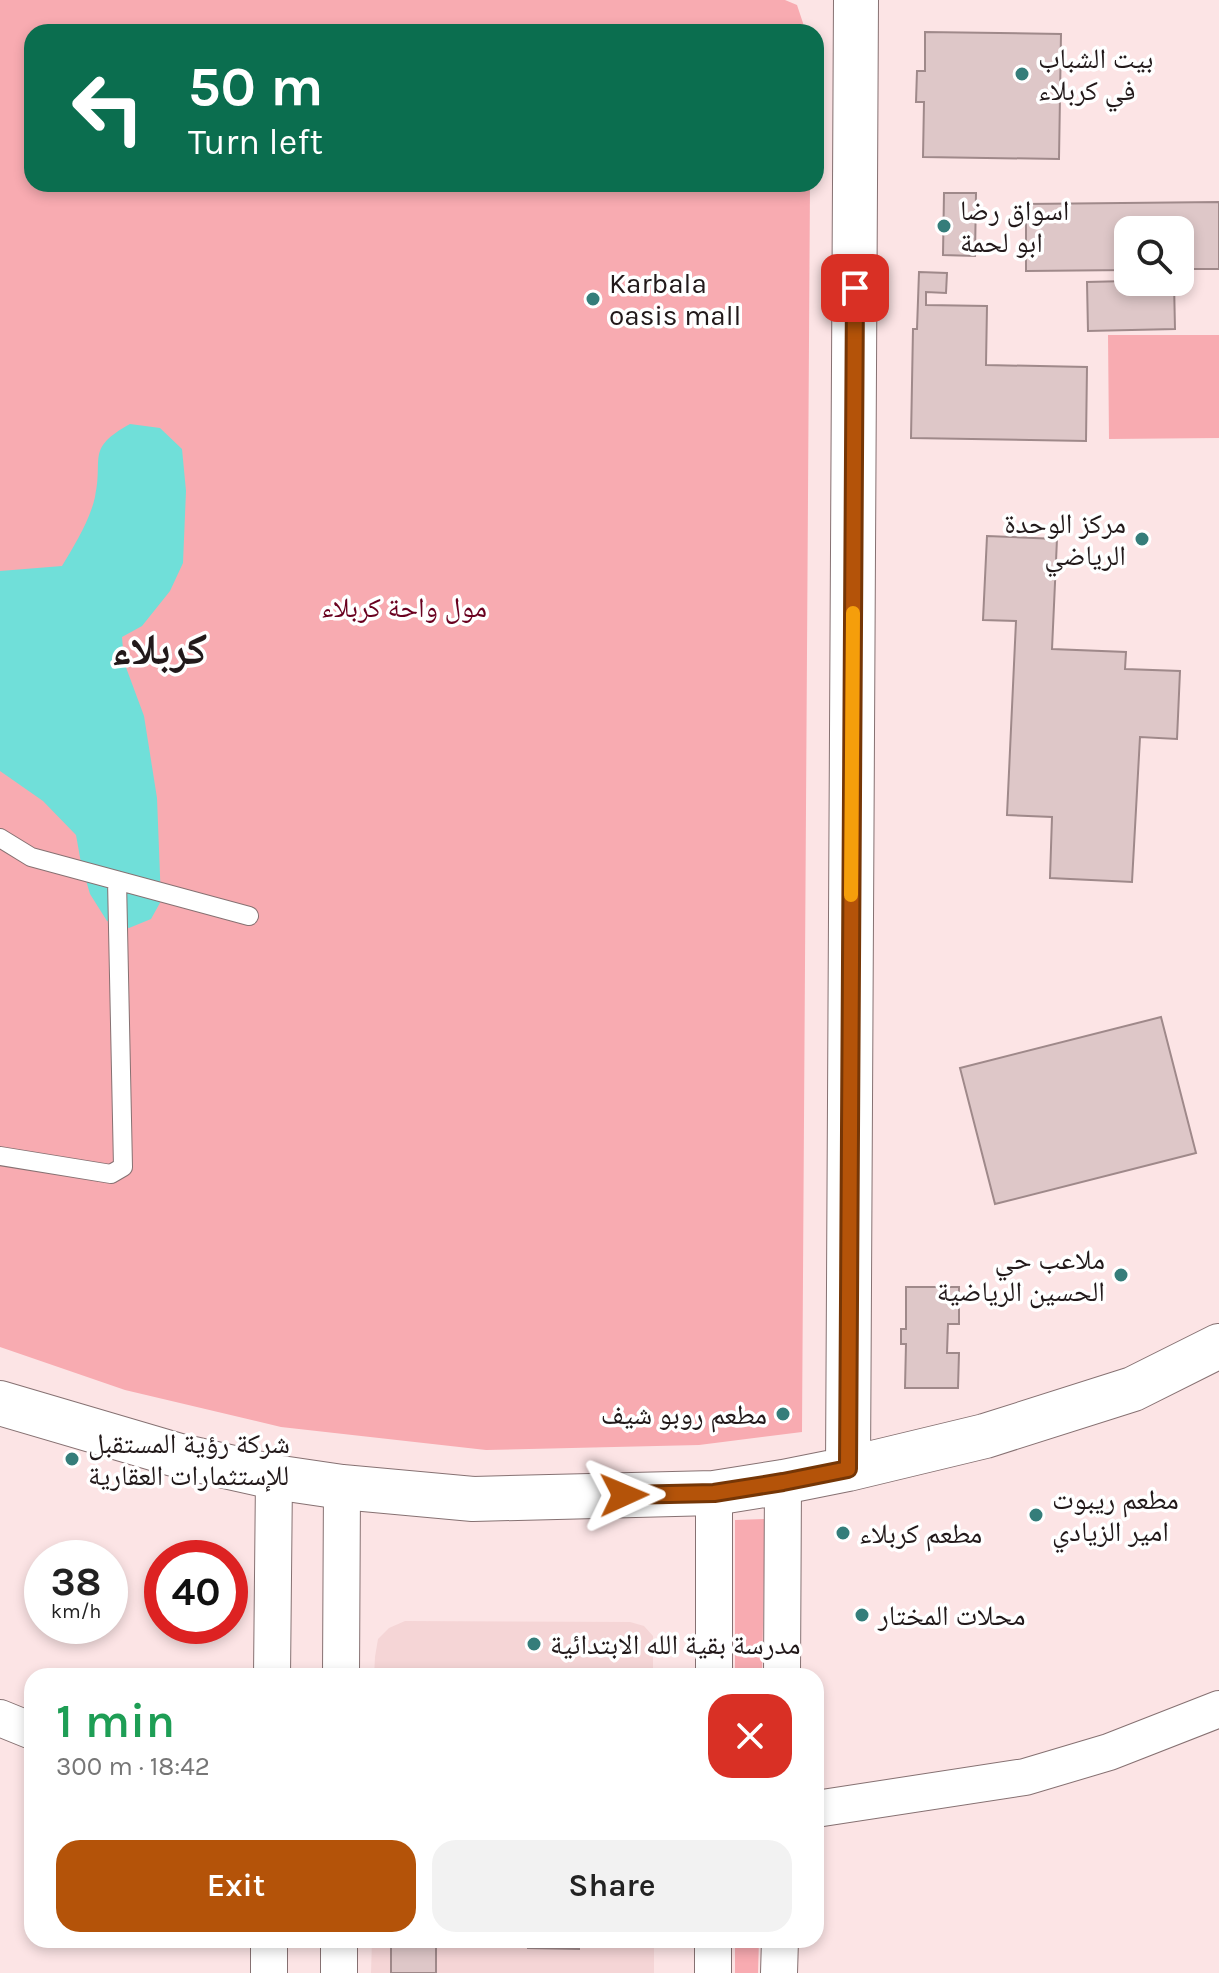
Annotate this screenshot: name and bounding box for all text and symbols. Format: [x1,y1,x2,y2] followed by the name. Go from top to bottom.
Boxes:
[1038,42,1153,113] place label: بيت الشباب في كربلاء
[188,54,323,119] text: 50 m
[56,56,160,160] icon: left
[1013,65,1031,83] marker: بيت الشباب في كربلاء
[188,121,323,163] text: Turn left
[960,194,1070,259] place label: اسواق رضا ابو لحمة
[1114,216,1194,296] map controls
[1114,216,1194,296] button: search
[935,217,953,235] marker: اسواق رضا ابو لحمة
[821,254,889,322] pin
[833,266,877,310] icon: arrive
[609,267,741,332] place label: Karbala oasis mall
[584,290,602,308] marker: Karbala oasis mall
[1004,507,1126,578] place label: مركز الوحدة الرياضي
[1133,530,1151,548] marker: مركز الوحدة الرياضي
[321,591,487,624] park label: مول واحة كربلاء
[111,624,207,675] district label: كربلاء
[937,1243,1105,1309] place label: ملاعب حي الحسين الرياضية
[1112,1266,1130,1284] marker: ملاعب حي الحسين الرياضية
[601,1398,767,1433] place label: مطعم روبو شيف
[774,1405,792,1423] marker: مطعم روبو شيف
[88,1427,290,1492] place label: شركة رؤية المستقبل للإستثمارات العقارية
[63,1450,81,1468] marker: شركة رؤية المستقبل للإستثمارات العقارية
[582,1453,666,1537] position arrow
[1052,1483,1179,1554] place label: مطعم ريبوت امير الزيادي
[1027,1506,1045,1524] marker: مطعم ريبوت امير الزيادي
[859,1517,982,1552] place label: مطعم كربلاء
[834,1524,852,1542] marker: مطعم كربلاء
[144,1540,248,1644] speed limit sign: 40
[51,1558,101,1605] text: 38
[877,1599,1026,1632] place label: محلات المختار
[51,1600,101,1623] text: km/h
[853,1606,871,1624] marker: محلات المختار
[550,1628,801,1661] place label: مدرسة بقية الله الابتدائية
[525,1635,543,1653] marker: مدرسة بقية الله الابتدائية
[56,1693,175,1749] text: 1 min
[708,1694,792,1778] button: close
[56,1751,210,1782] text: 300 m · 18:42
[56,1840,416,1932] button: Exit
[432,1840,792,1932] button: Share

